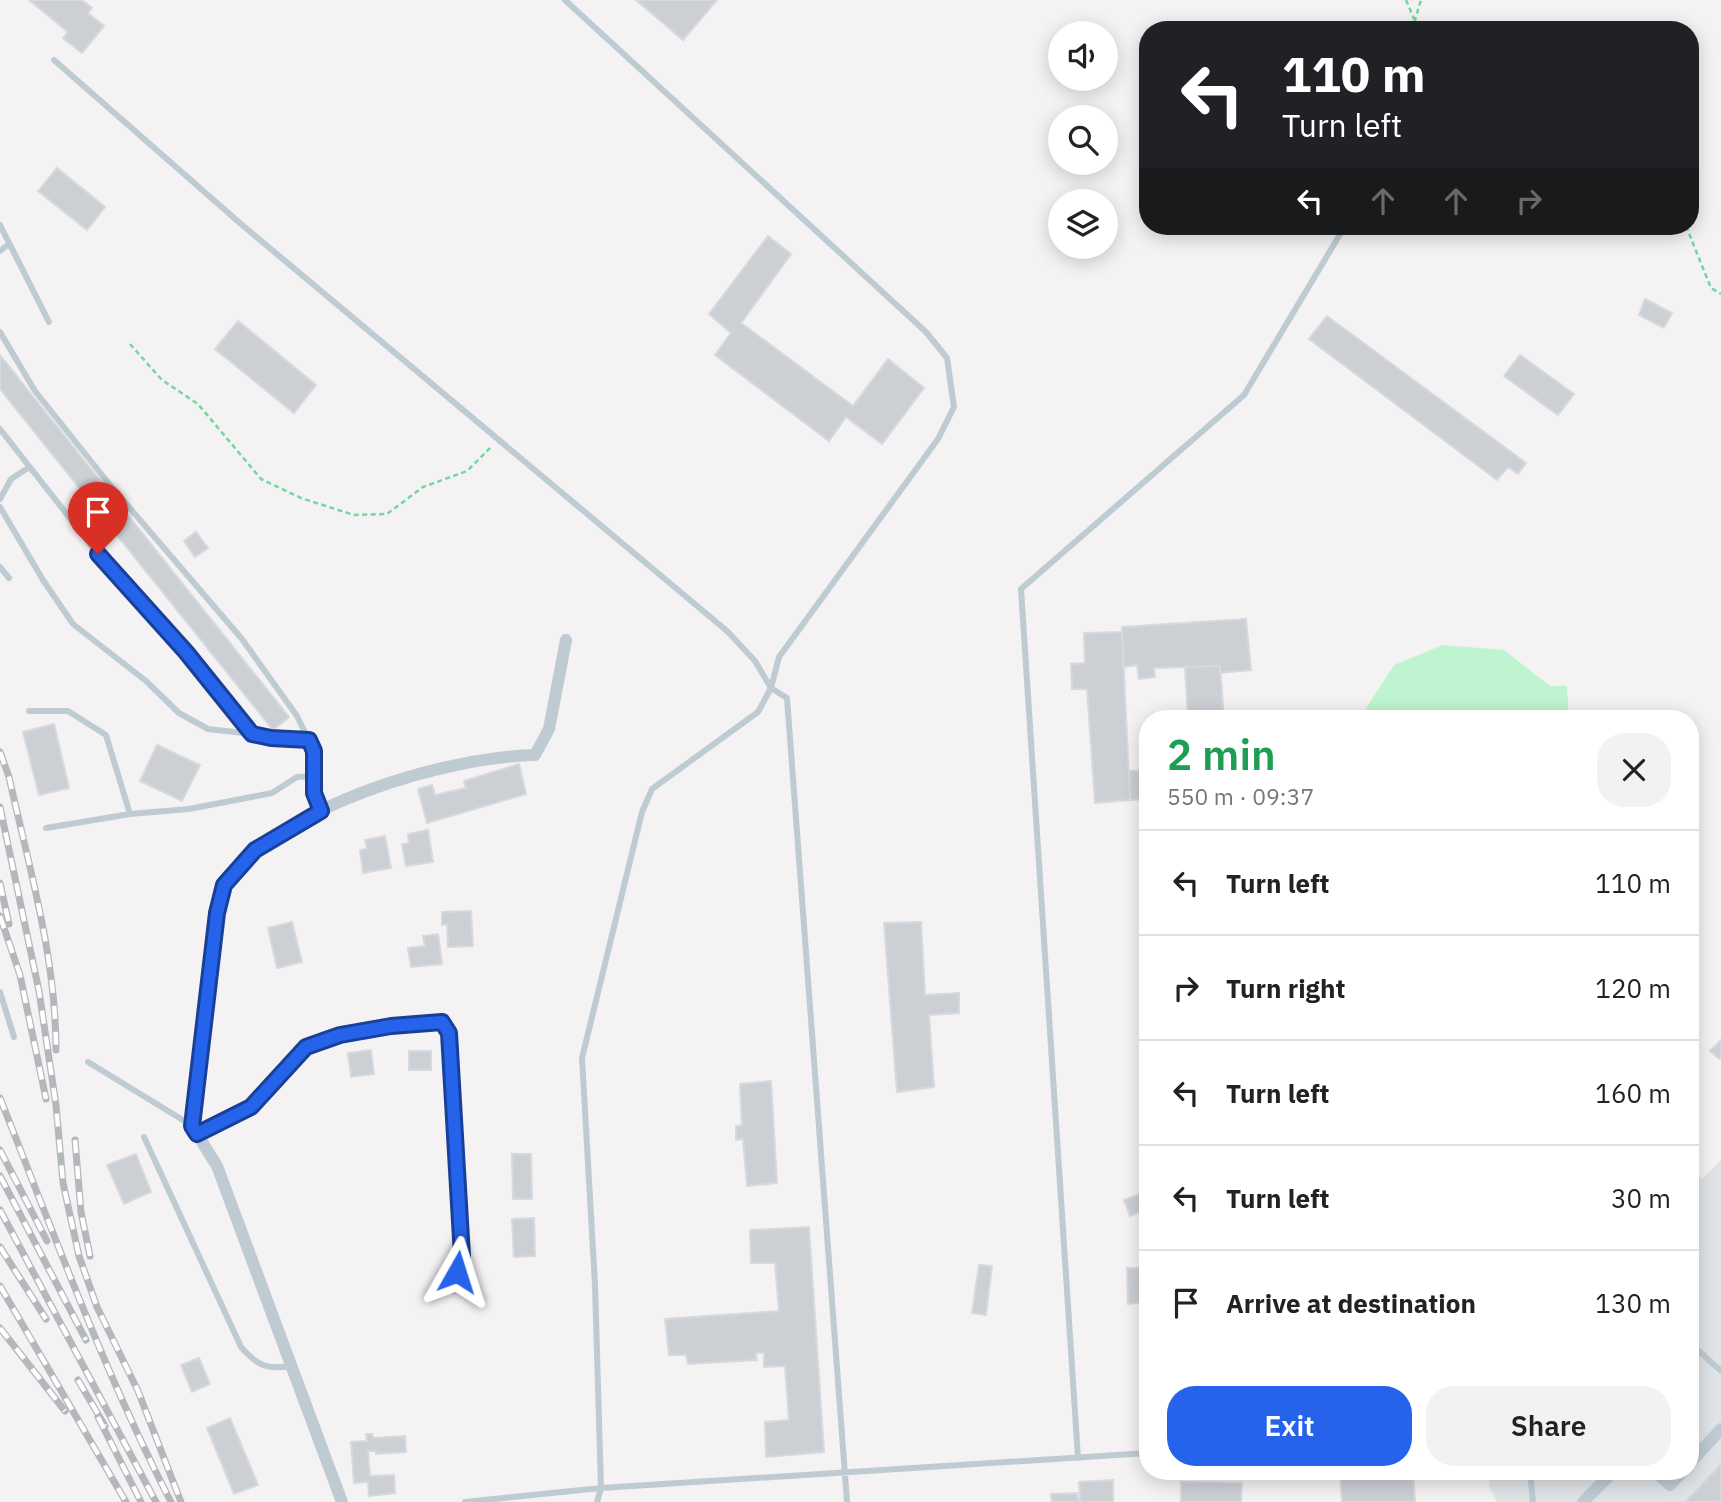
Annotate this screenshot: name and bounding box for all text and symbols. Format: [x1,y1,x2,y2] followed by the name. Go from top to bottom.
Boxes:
[1048,21,1118,259] map controls
[1048,21,1118,91] button: sound
[1282,42,1426,105] text: 110 m
[1167,49,1258,140] icon: left
[1282,104,1402,146] text: Turn left
[1048,105,1118,175] button: search
[1291,182,1329,220] icon: left
[1364,182,1402,220] icon: ahead
[1437,182,1475,220] icon: ahead
[1510,182,1548,220] icon: right
[1048,189,1118,259] button: layers
[68,482,128,554] pin
[79,493,117,531] icon: arrive
[1167,727,1276,782] text: 2 min
[1597,733,1671,807] button: close
[1167,781,1314,811] text: 550 m · 09:37
[1167,864,1205,902] icon: left
[1226,866,1329,900] text: Turn left
[1595,866,1671,900] text: 110 m
[1167,969,1205,1007] icon: right
[1226,971,1345,1005] text: Turn right
[1595,971,1671,1005] text: 120 m
[1167,1074,1205,1112] icon: left
[1226,1076,1329,1110] text: Turn left
[1595,1076,1671,1110] text: 160 m
[1167,1179,1205,1217] icon: left
[1226,1181,1329,1215] text: Turn left
[1611,1181,1671,1215] text: 30 m
[420,1235,494,1309] position arrow
[1167,1284,1205,1322] icon: arrive
[1226,1286,1476,1320] text: Arrive at destination
[1595,1286,1671,1320] text: 130 m
[1167,1386,1412,1466] button: Exit
[1426,1386,1671,1466] button: Share

